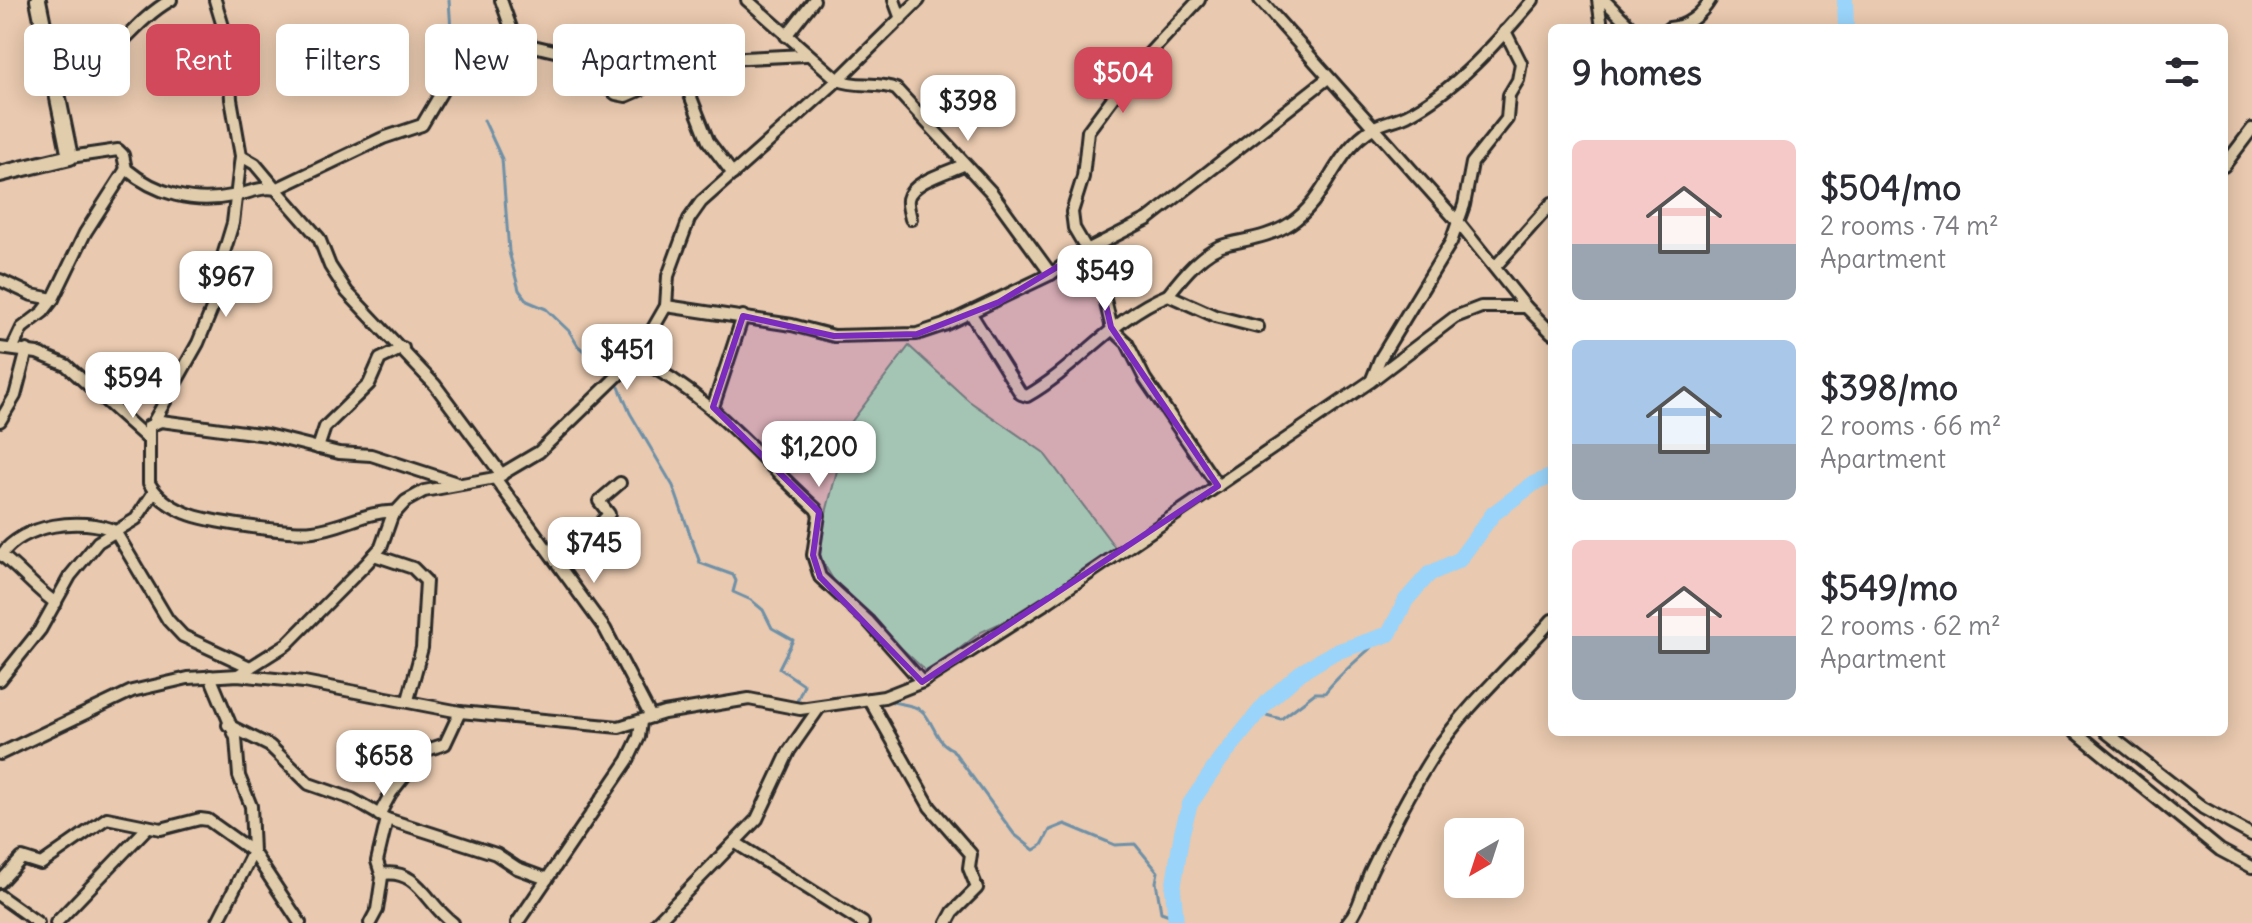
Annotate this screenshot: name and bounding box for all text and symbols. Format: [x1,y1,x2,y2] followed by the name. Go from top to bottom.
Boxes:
[24,24,130,96] chip: Buy
[146,24,260,96] chip: Rent
[276,24,409,96] chip: Filters
[425,24,537,96] chip: New
[553,24,745,96] chip: Apartment
[1076,47,1170,115] pin: $504
[2160,50,2204,94] icon: filters
[1572,51,1702,94] text: 9 homes
[1092,56,1154,89] text: $504
[921,75,1015,143] pin: $398
[938,84,998,117] text: $398
[1820,166,1961,209] text: $504/mo
[1636,172,1732,268] icon: home
[1820,209,1999,242] text: 2 rooms · 74 m²
[1820,242,1946,275] text: Apartment
[1058,245,1152,313] pin: $549
[179,251,273,319] pin: $967
[1075,254,1135,287] text: $549
[197,260,255,293] text: $967
[580,324,674,392] pin: $451
[600,333,654,366] text: $451
[86,352,180,420] pin: $594
[103,361,163,394] text: $594
[1820,366,1958,409] text: $398/mo
[1636,372,1732,468] icon: home
[1820,409,2002,442] text: 2 rooms · 66 m²
[754,421,884,489] pin: $1,200
[780,430,858,463] text: $1,200
[1820,442,1946,475] text: Apartment
[547,517,641,585] pin: $745
[566,526,622,559] text: $745
[1820,566,1958,609] text: $549/mo
[1636,572,1732,668] icon: home
[1820,609,2001,642] text: 2 rooms · 62 m²
[1820,642,1946,675] text: Apartment
[337,730,431,798] pin: $658
[354,739,414,772] text: $658
[1444,818,1524,898] north arrow
[1444,818,1524,898] map controls

